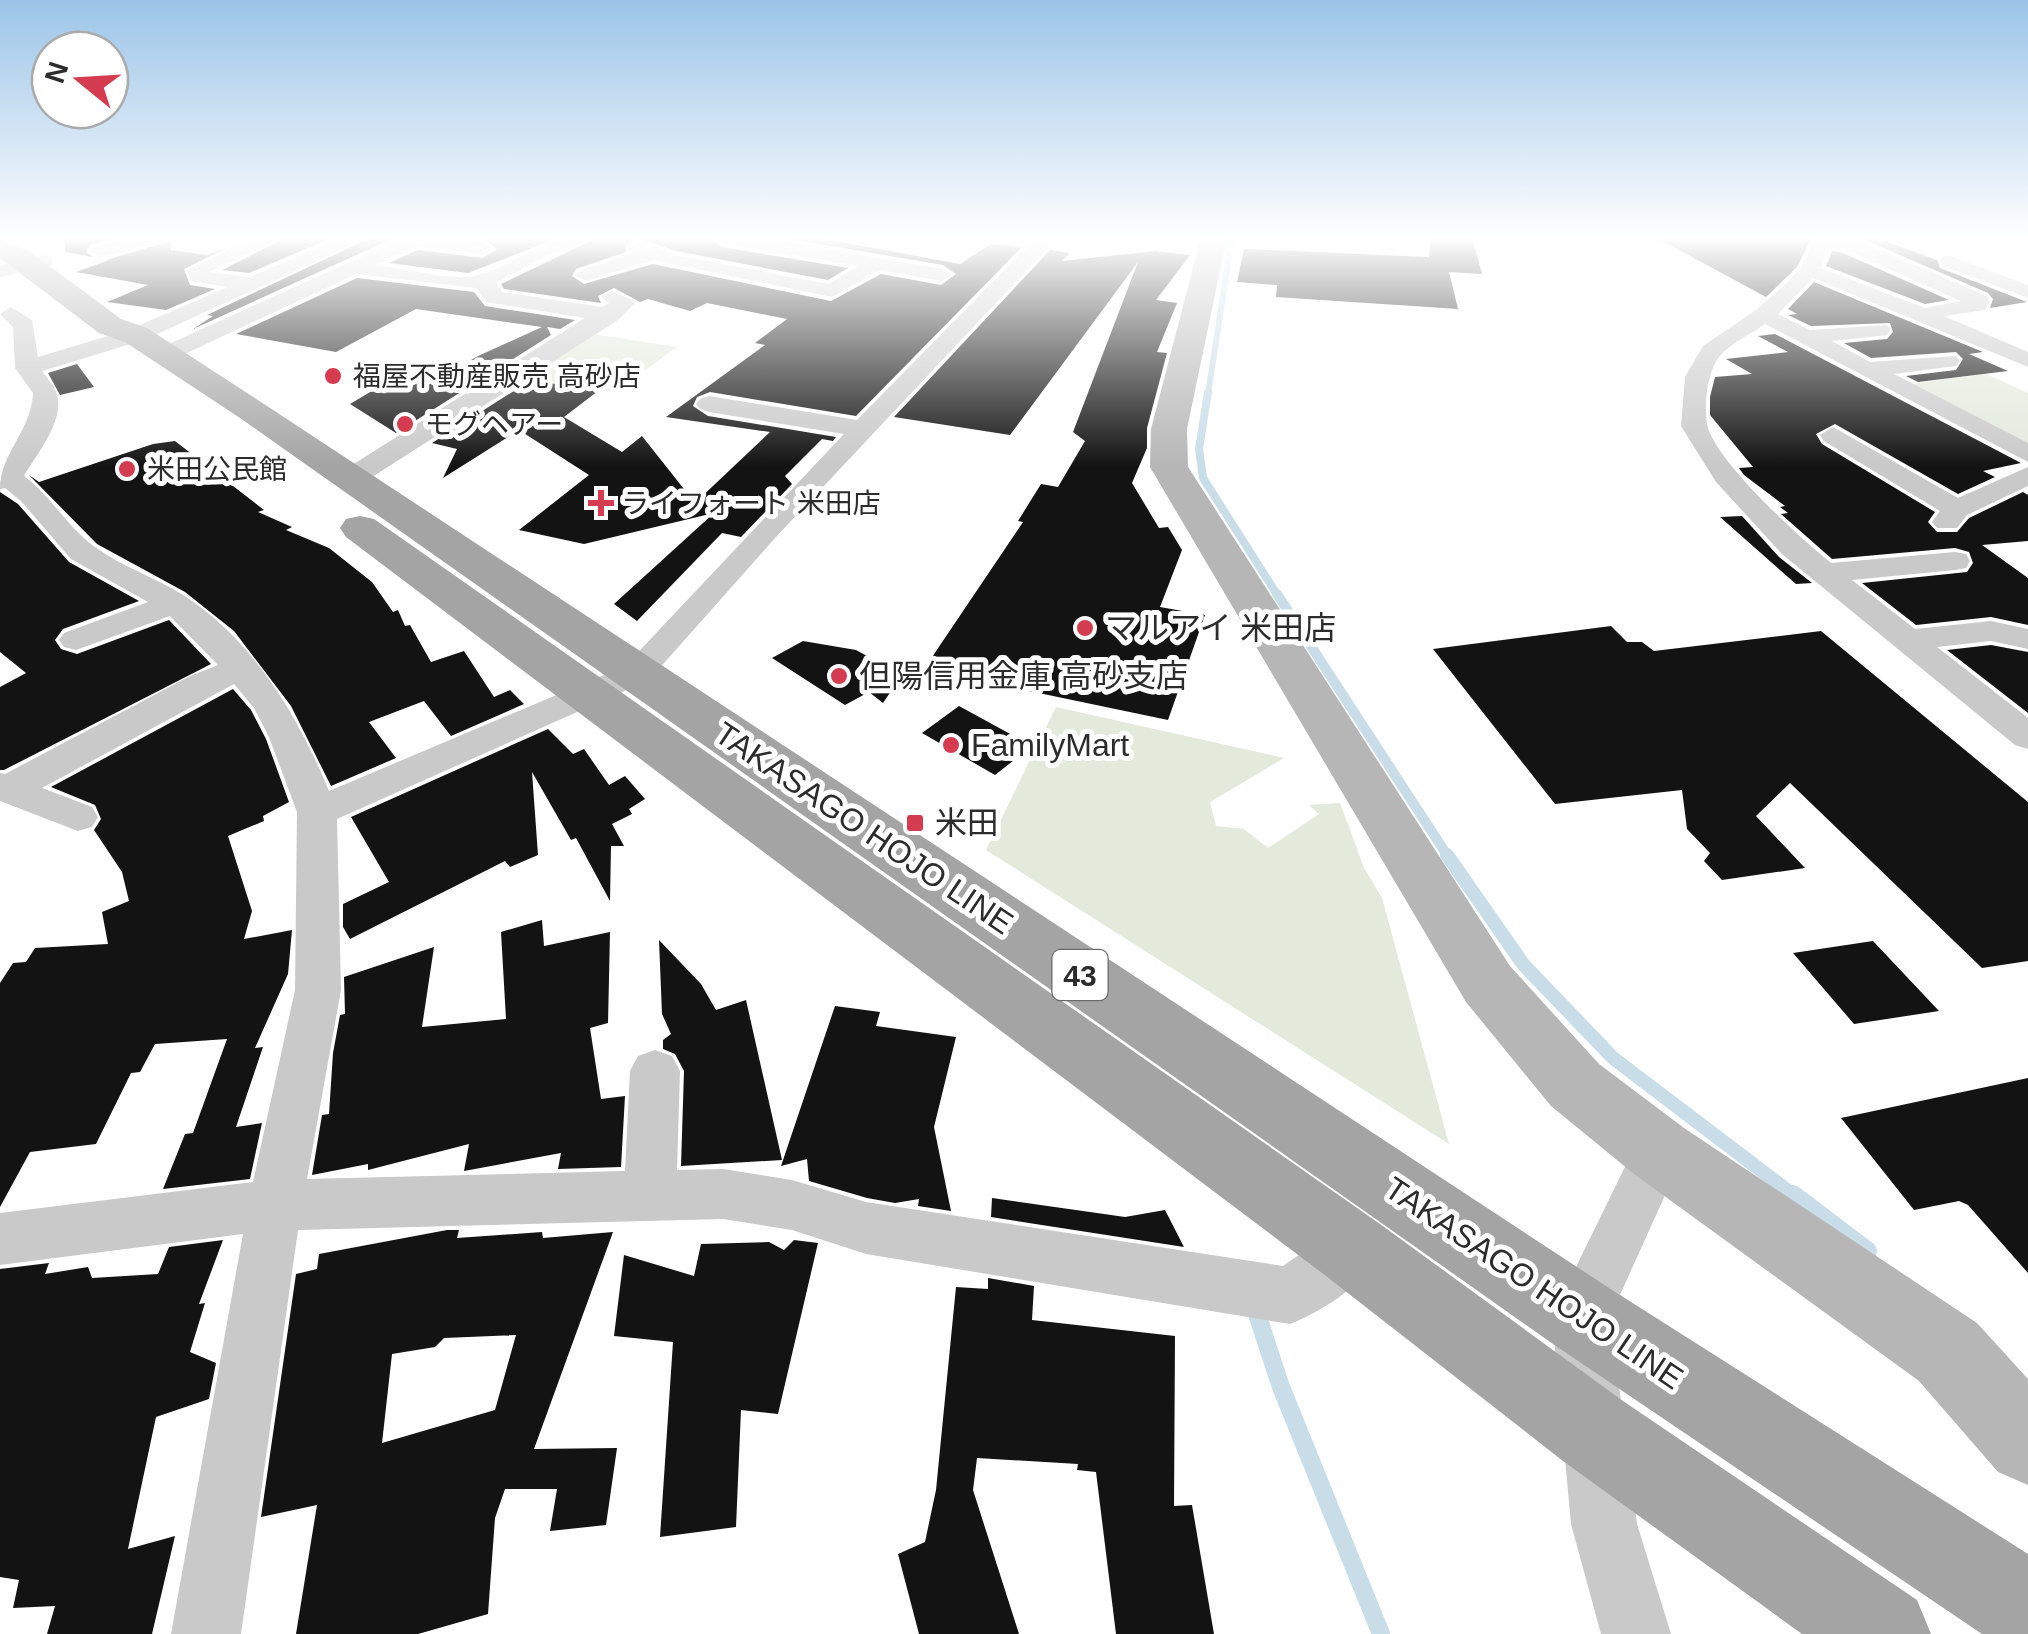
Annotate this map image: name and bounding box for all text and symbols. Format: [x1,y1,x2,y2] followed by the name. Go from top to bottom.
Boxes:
[30,30,130,130] north arrow
[39,58,75,87] text: N
[353,361,641,392] place label: 福屋不動産販売 高砂店
[322,365,344,387] marker: 福屋不動産販売 高砂店
[425,409,563,440] place label: モグヘアー
[394,413,416,435] marker: モグヘアー
[147,454,287,485] place label: 米田公民館
[116,458,138,480] marker: 米田公民館
[621,488,881,519] place label: ライフォート 米田店
[590,492,612,514] marker: ライフォート 米田店
[1105,610,1336,646] place label: マルアイ 米田店
[1074,617,1096,639] marker: マルアイ 米田店
[859,658,1188,694] place label: 但陽信用金庫 高砂支店
[828,665,850,687] marker: 但陽信用金庫 高砂支店
[708,715,1020,941] street label: TAKASAGO HOJO LINE
[971,727,1129,763] place label: FamilyMart
[940,734,962,756] marker: FamilyMart
[935,805,999,841] place label: 米田
[904,812,926,834] marker: 米田
[1052,950,1108,1000] road number: 43
[1378,1170,1690,1396] street label: TAKASAGO HOJO LINE

